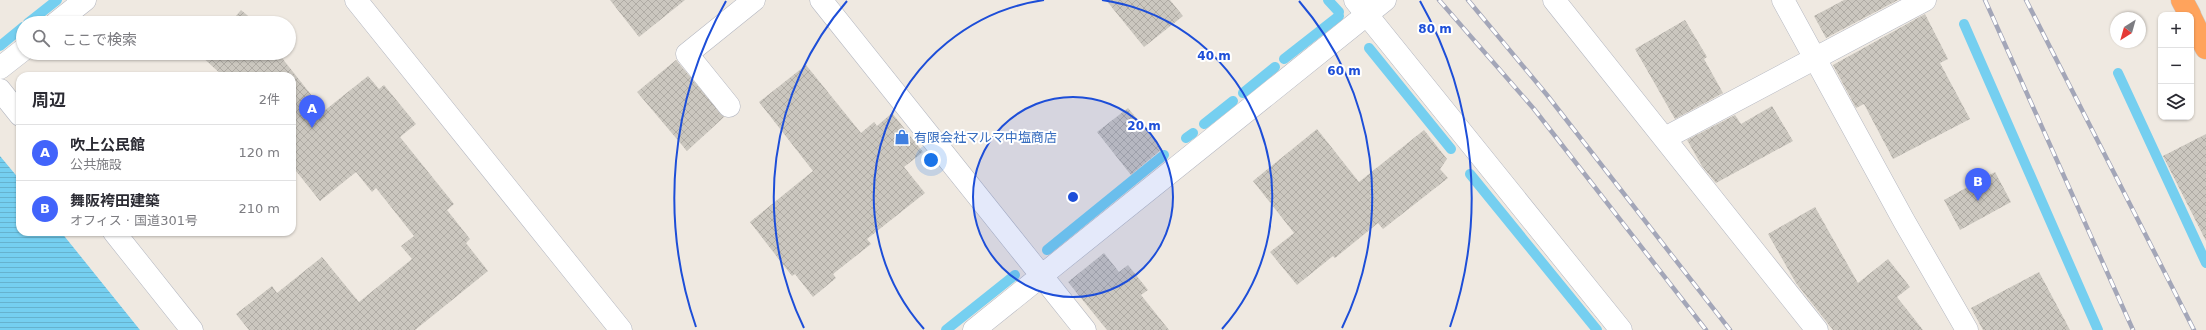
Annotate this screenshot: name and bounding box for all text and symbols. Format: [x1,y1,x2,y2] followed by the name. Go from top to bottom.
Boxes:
[2110,12,2146,48] north arrow
[2158,12,2194,120] map controls
[2158,12,2194,48] button: +
[16,16,296,60] search box
[1418,22,1452,36] text: 80 m
[30,27,52,49] icon: search
[62,31,137,49] text: ここで検索
[2158,48,2194,84] button: −
[1197,49,1231,63] text: 40 m
[1327,64,1361,78] text: 60 m
[2158,84,2194,120] button: layers
[32,90,66,110] text: 周辺
[259,92,280,107] text: 2件
[299,95,325,128] pin: A
[1127,119,1161,133] text: 20 m
[893,128,911,146] shop icon: 有限会社マルマ中塩商店
[914,130,1057,145] place label: 有限会社マルマ中塩商店
[70,136,145,154] text: 吹上公民館
[40,145,50,160] text: A
[238,145,280,160] text: 120 m
[921,150,941,170] your location
[70,157,122,172] text: 公共施設
[1965,168,1991,201] pin: B
[1066,190,1080,204] centre of rings
[70,192,160,210] text: 舞阪袴田建築
[40,201,50,216] text: B
[238,201,280,216] text: 210 m
[70,213,198,228] text: オフィス · 国道301号

